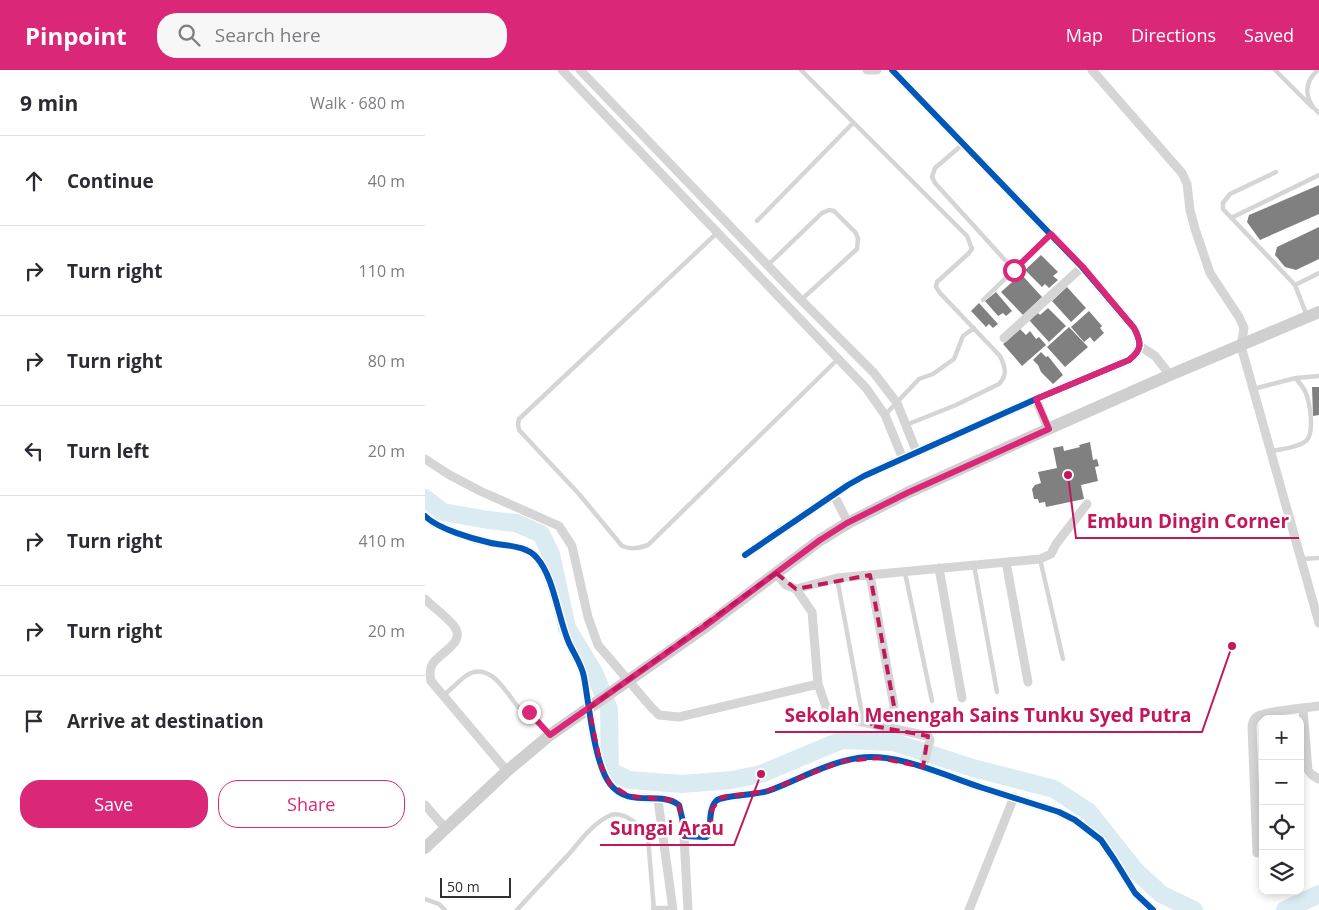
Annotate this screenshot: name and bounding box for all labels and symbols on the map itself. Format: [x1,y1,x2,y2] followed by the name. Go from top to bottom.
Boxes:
[1003,259,1026,282] route start
[1076,504,1299,538] callout: Embun Dingin Corner
[1087,508,1290,534] text: Embun Dingin Corner
[775,698,1202,732] callout: Sekolah Menengah Sains Tunku Syed Putra
[518,701,541,724] route end
[785,702,1191,728] text: Sekolah Menengah Sains Tunku Syed Putra
[600,811,734,845] callout: Sungai Arau
[610,815,724,841] text: Sungai Arau
[440,875,511,898] scale bar

